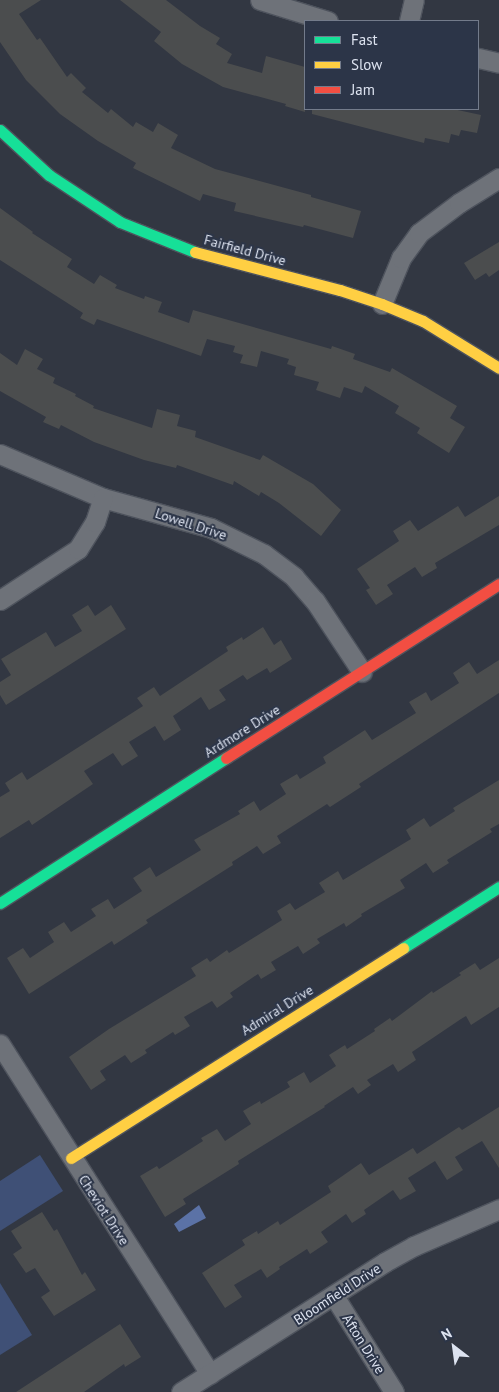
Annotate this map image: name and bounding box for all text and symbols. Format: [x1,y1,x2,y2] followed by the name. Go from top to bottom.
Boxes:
[304,20,479,110] legend
[351,30,378,49] text: Fast
[351,55,382,74] text: Slow
[351,80,375,99] text: Jam
[202,231,288,269] street label: Fairfield Drive
[153,505,229,543] street label: Lowell Drive
[201,701,283,761] street label: Ardmore Drive
[238,981,316,1039] street label: Admiral Drive
[75,1172,133,1248] street label: Cheviot Drive
[290,1260,384,1328] street label: Bloomfield Drive
[339,1311,389,1377] street label: Afton Drive
[429,1322,479,1372] north arrow
[438,1324,455,1344] text: N

